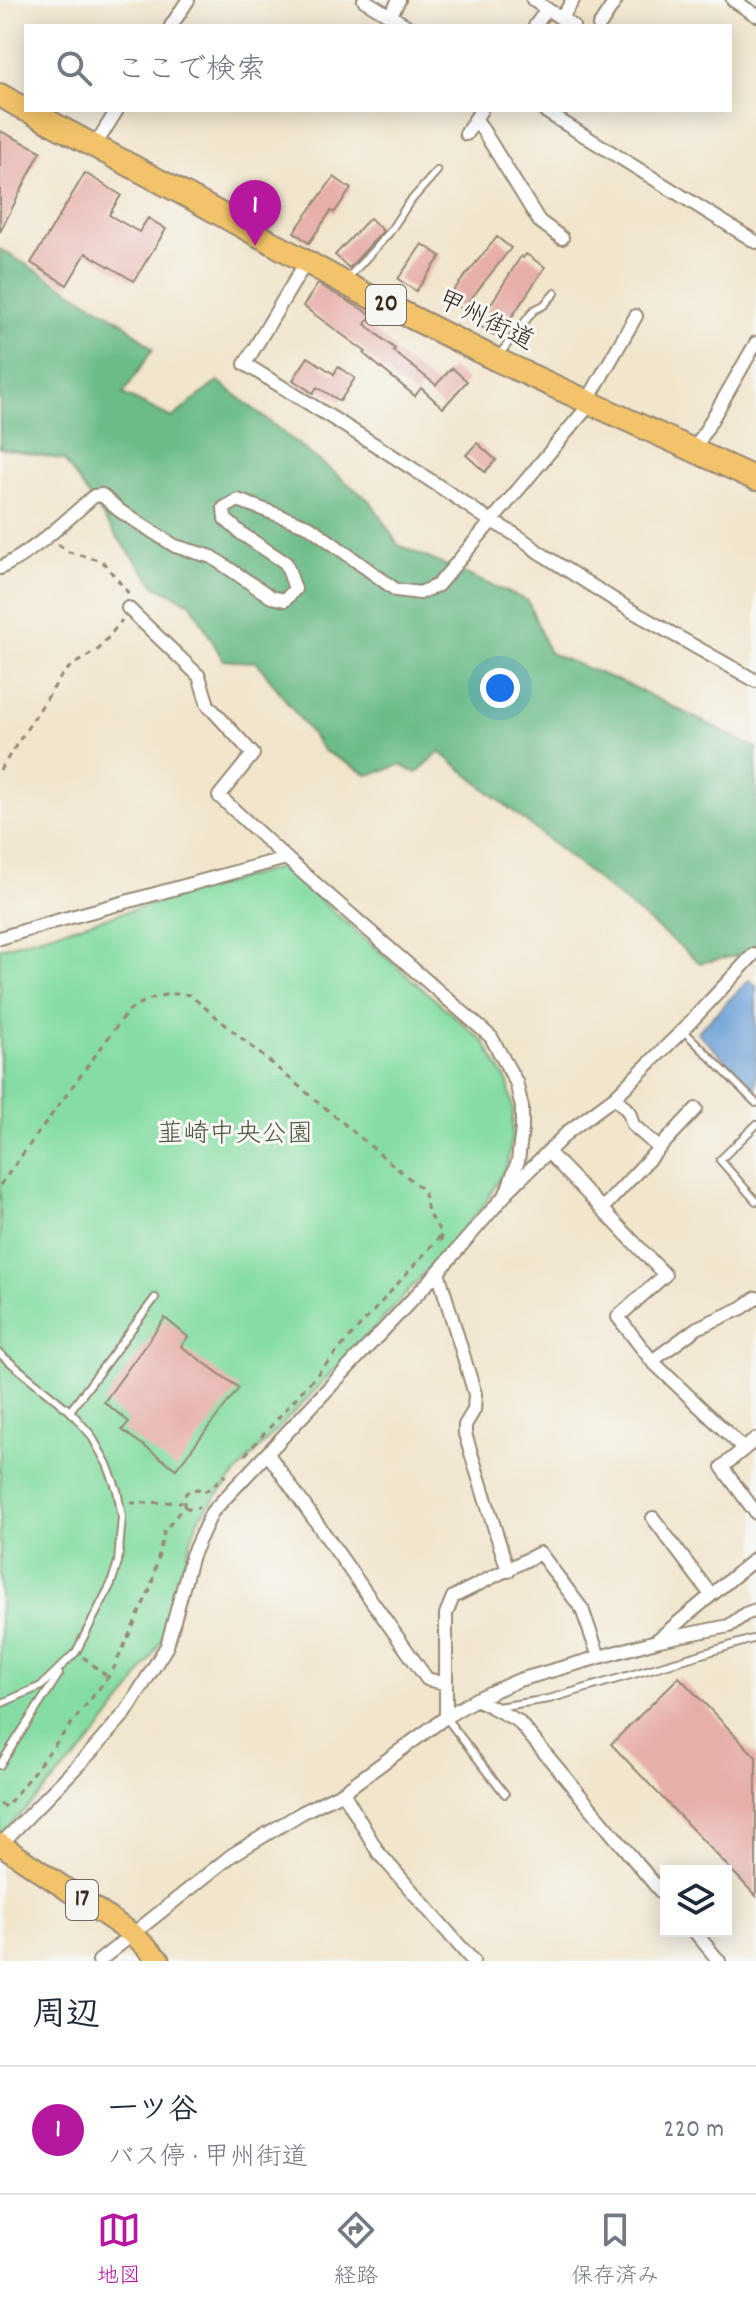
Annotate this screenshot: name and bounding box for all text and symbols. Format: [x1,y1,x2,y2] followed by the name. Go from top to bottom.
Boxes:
[24,24,732,112] search box
[52,46,96,90] icon: search
[116,51,266,94] text: ここで検索
[229,180,281,246] pin: 1
[430,283,540,361] street label: 甲州街道
[366,285,406,325] road number: 20
[480,668,520,708] your location
[157,1117,313,1154] park label: 韮崎中央公園
[660,1865,732,1937] map controls
[660,1865,732,1937] button: layers
[66,1880,98,1920] road number: 17
[32,1993,100,2042] text: 周辺
[108,2091,198,2134] text: 一ツ谷
[55,2112,61,2149] text: 1
[663,2112,724,2149] text: 220 m
[108,2140,308,2177] text: バス停 · 甲州街道
[97,2208,141,2293] tab: 地図
[334,2208,378,2293] tab: 経路
[571,2208,659,2293] tab: 保存済み

